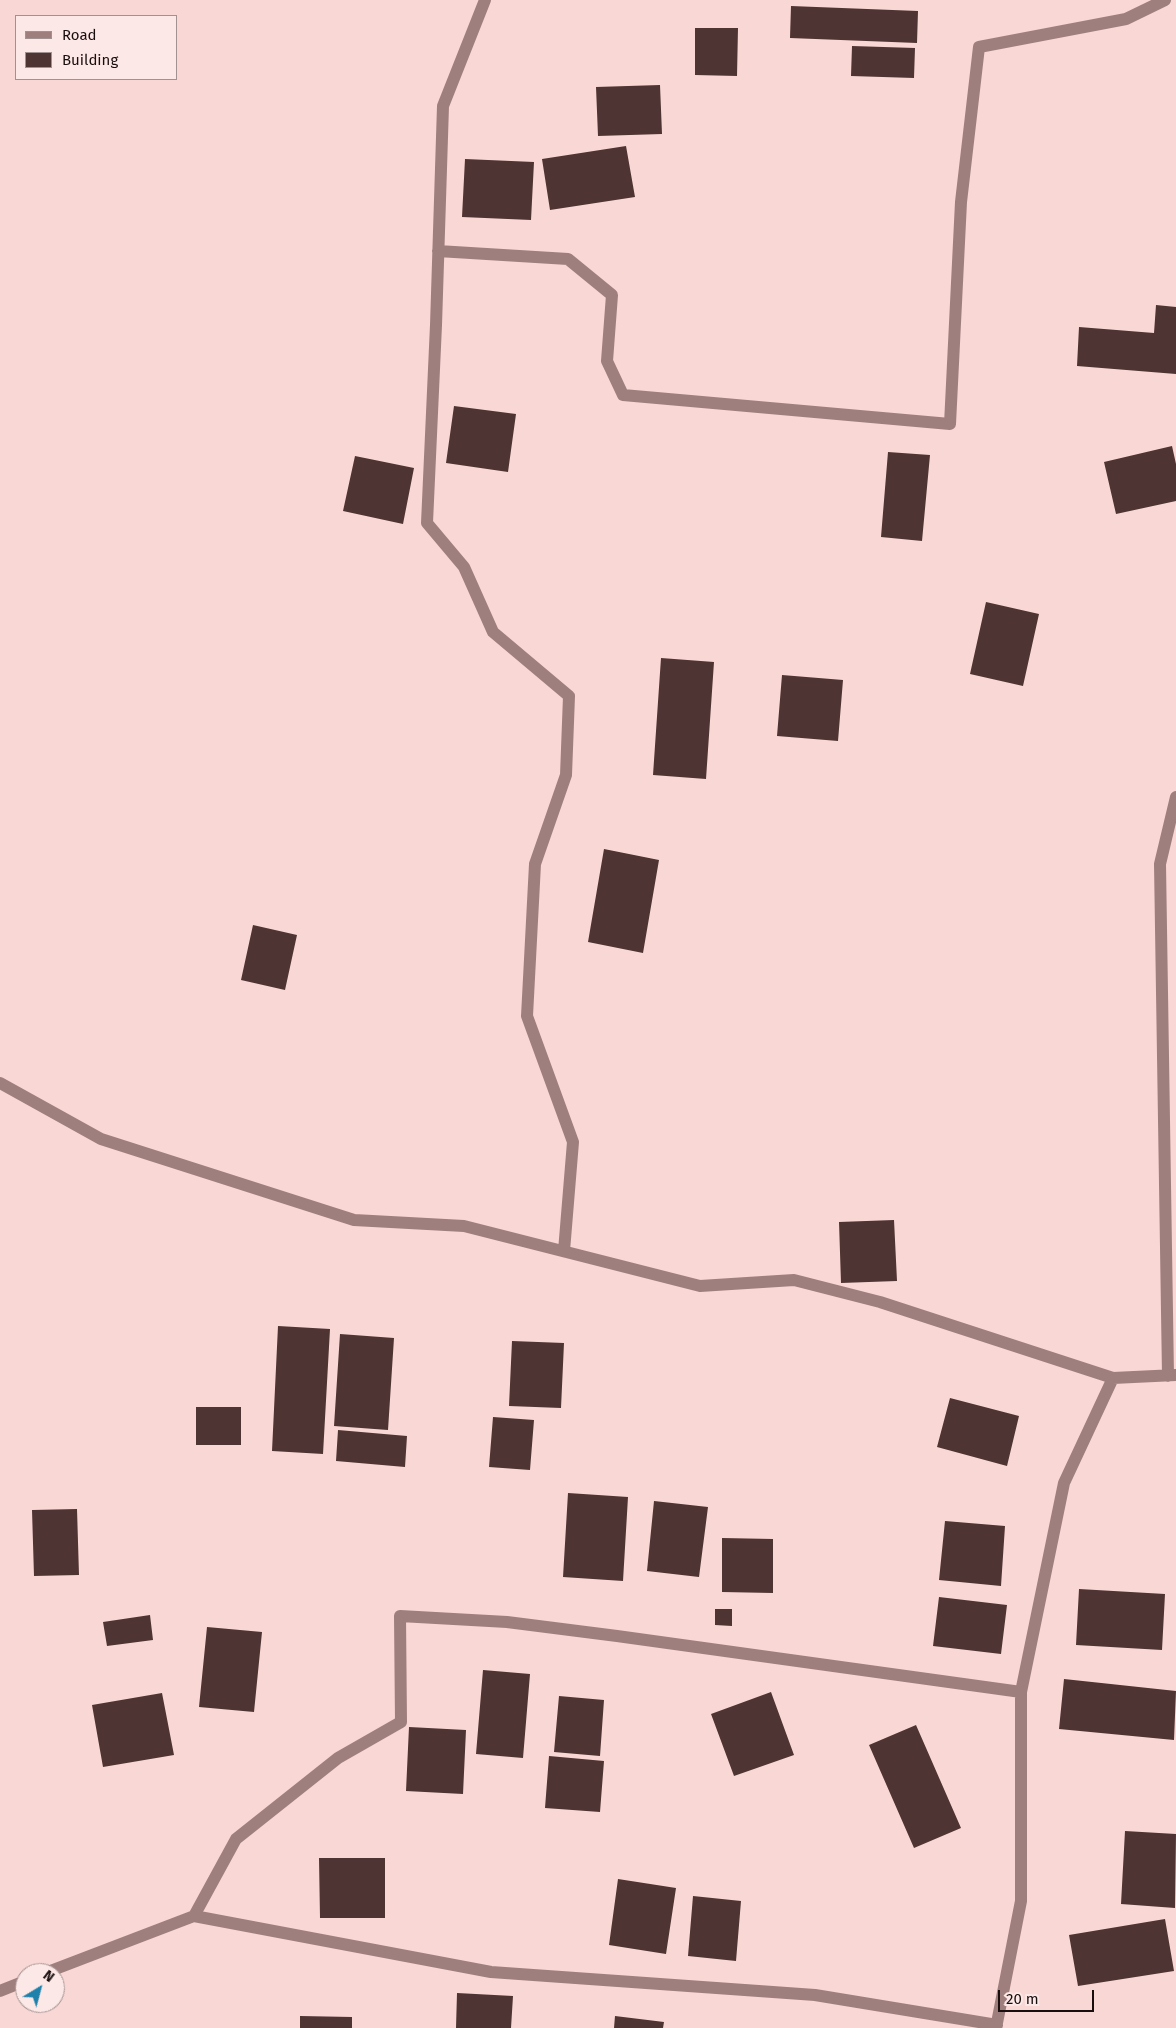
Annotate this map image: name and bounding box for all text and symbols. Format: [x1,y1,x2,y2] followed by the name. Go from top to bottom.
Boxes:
[15,15,178,80] legend
[62,26,97,44] text: Road
[62,51,118,69] text: Building
[15,1963,65,2013] north arrow
[40,1967,58,1986] text: N
[1001,1980,1097,2012] scale bar
[1006,1990,1039,2008] text: 20 m

